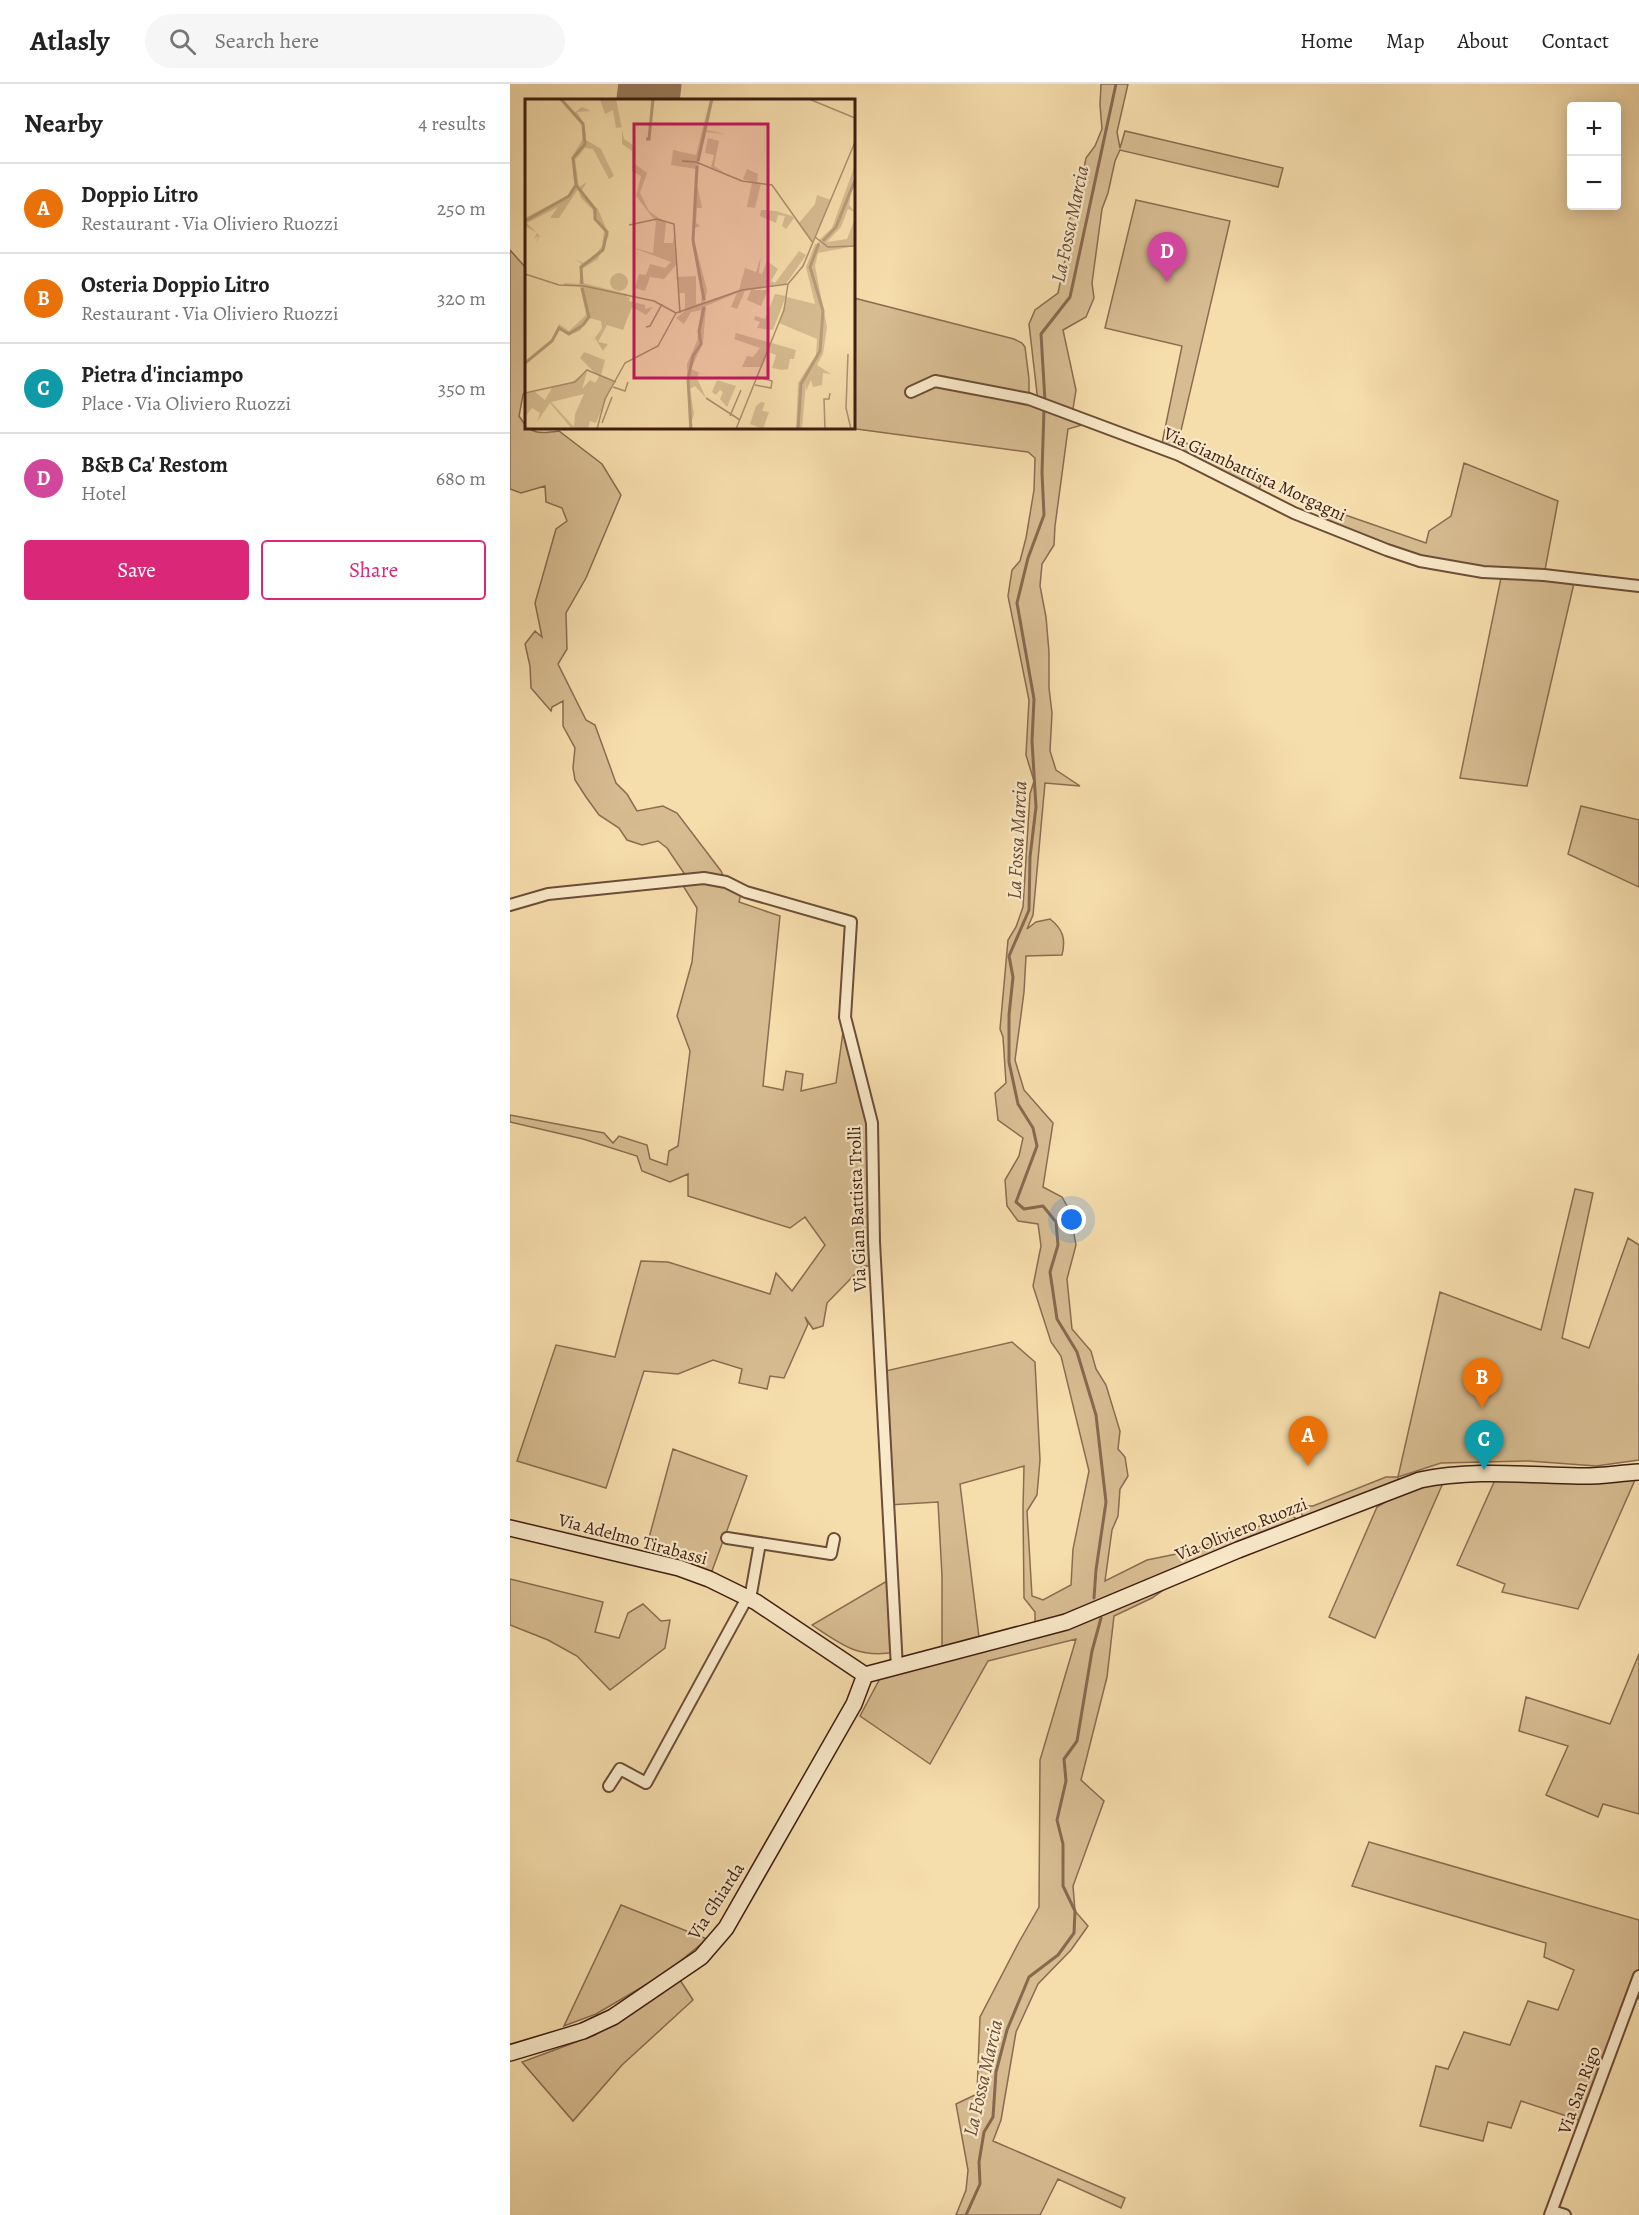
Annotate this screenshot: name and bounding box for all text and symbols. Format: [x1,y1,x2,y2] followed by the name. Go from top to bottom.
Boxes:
[145,14,565,68] search box
[30,22,109,60] text: Atlasly
[166,25,199,58] icon: search
[214,26,319,56] text: Search here
[1300,27,1353,55] text: Home
[1386,27,1424,55] text: Map
[1457,27,1509,55] text: About
[1542,27,1609,55] text: Contact
[525,99,855,429] inset map
[1567,102,1621,210] map controls
[1567,102,1621,156] button: +
[24,106,103,141] text: Nearby
[418,110,486,137] text: 4 results
[1567,156,1621,210] button: −
[1044,163,1096,285] water label: La Fossa Marcia
[81,180,198,210] text: Doppio Litro
[37,195,50,222] text: A
[437,195,486,222] text: 250 m
[81,210,339,237] text: Restaurant · Via Oliviero Ruozzi
[1148,232,1186,282] pin: D
[81,270,270,300] text: Osteria Doppio Litro
[37,285,50,312] text: B
[437,285,486,312] text: 320 m
[81,300,339,327] text: Restaurant · Via Oliviero Ruozzi
[81,360,243,390] text: Pietra d'inciampo
[37,375,50,402] text: C
[438,375,486,402] text: 350 m
[81,390,291,417] text: Place · Via Oliviero Ruozzi
[1159,421,1350,527] street label: Via Giambattista Morgagni
[81,450,228,480] text: B&B Ca' Restom
[37,465,50,492] text: D
[436,465,486,492] text: 680 m
[81,480,126,507] text: Hotel
[24,540,249,600] button: Save
[261,540,486,600] button: Share
[1000,780,1034,900] water label: La Fossa Marcia
[842,1126,872,1293] street label: Via Gian Battista Trolli
[1057,1205,1086,1234] your location
[1462,1358,1502,1408] pin: B
[1288,1416,1328,1466] pin: A
[1464,1420,1504,1470] pin: C
[1170,1492,1311,1567] street label: Via Oliviero Ruozzi
[555,1507,710,1570] street label: Via Adelmo Tirabassi
[682,1857,750,1945] street label: Via Ghiarda
[956,2017,1010,2139] water label: La Fossa Marcia
[1552,2043,1606,2138] street label: Via San Rigo

